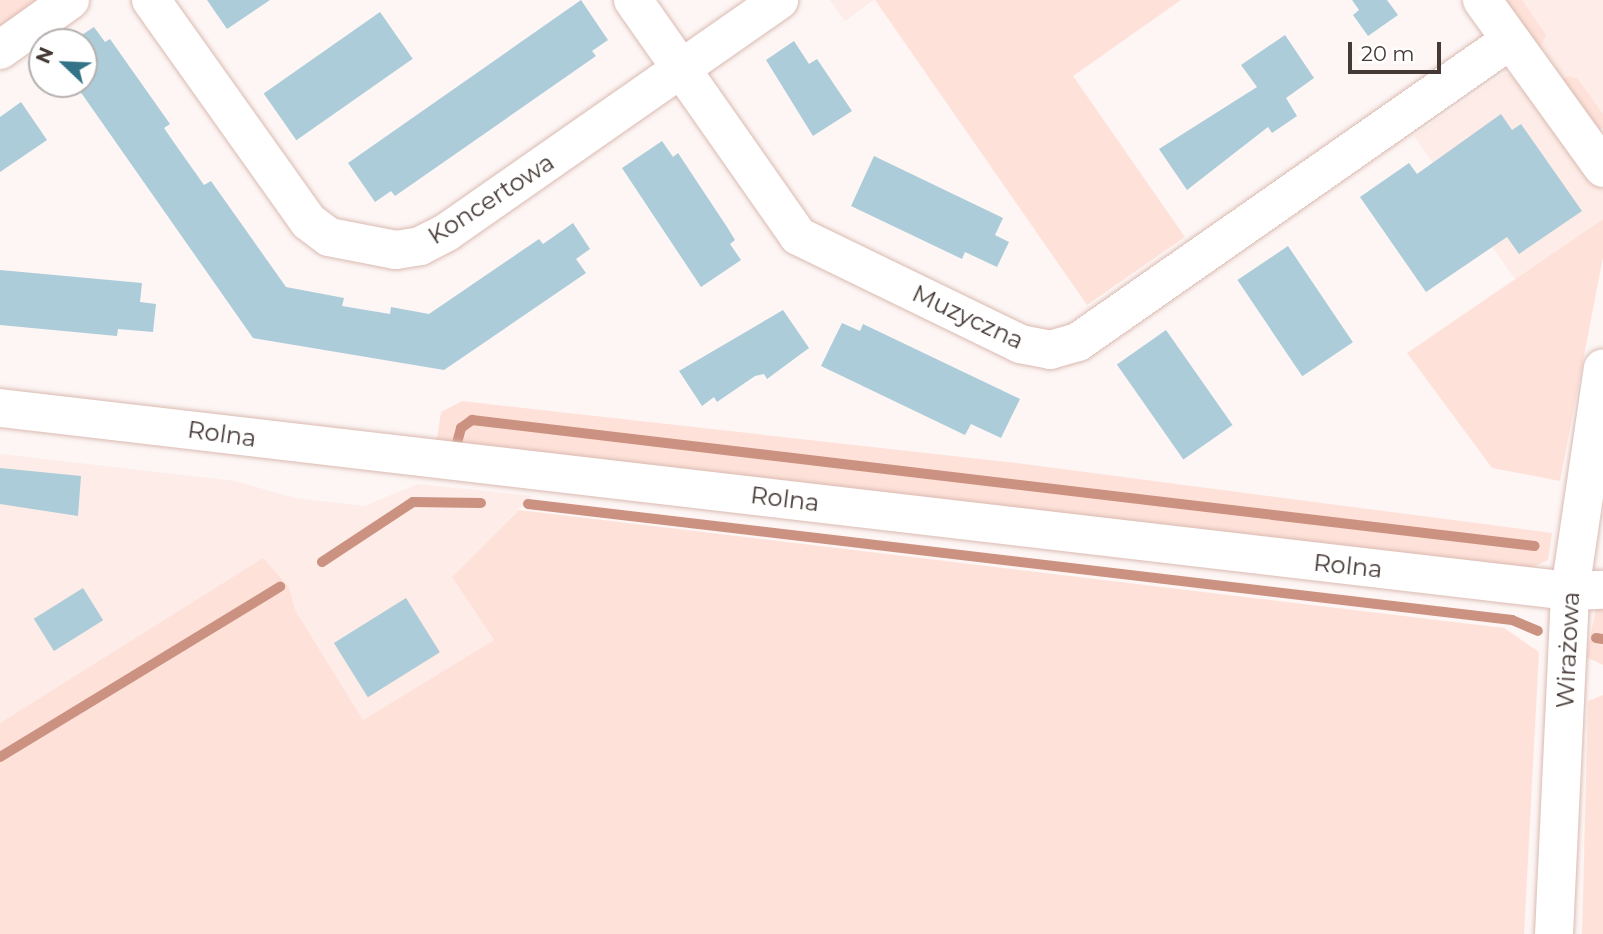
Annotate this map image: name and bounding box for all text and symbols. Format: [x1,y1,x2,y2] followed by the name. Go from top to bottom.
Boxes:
[28,28,98,98] north arrow
[1351,28,1444,72] scale bar
[1361,41,1415,66] text: 20 m
[31,44,59,67] text: N
[423,148,559,250] street label: Koncertowa
[908,279,1028,355] street label: Muzyczna
[186,415,258,453] street label: Rolna
[749,480,821,518] street label: Rolna
[1312,548,1384,584] street label: Rolna
[1551,591,1585,709] street label: Wirażowa

